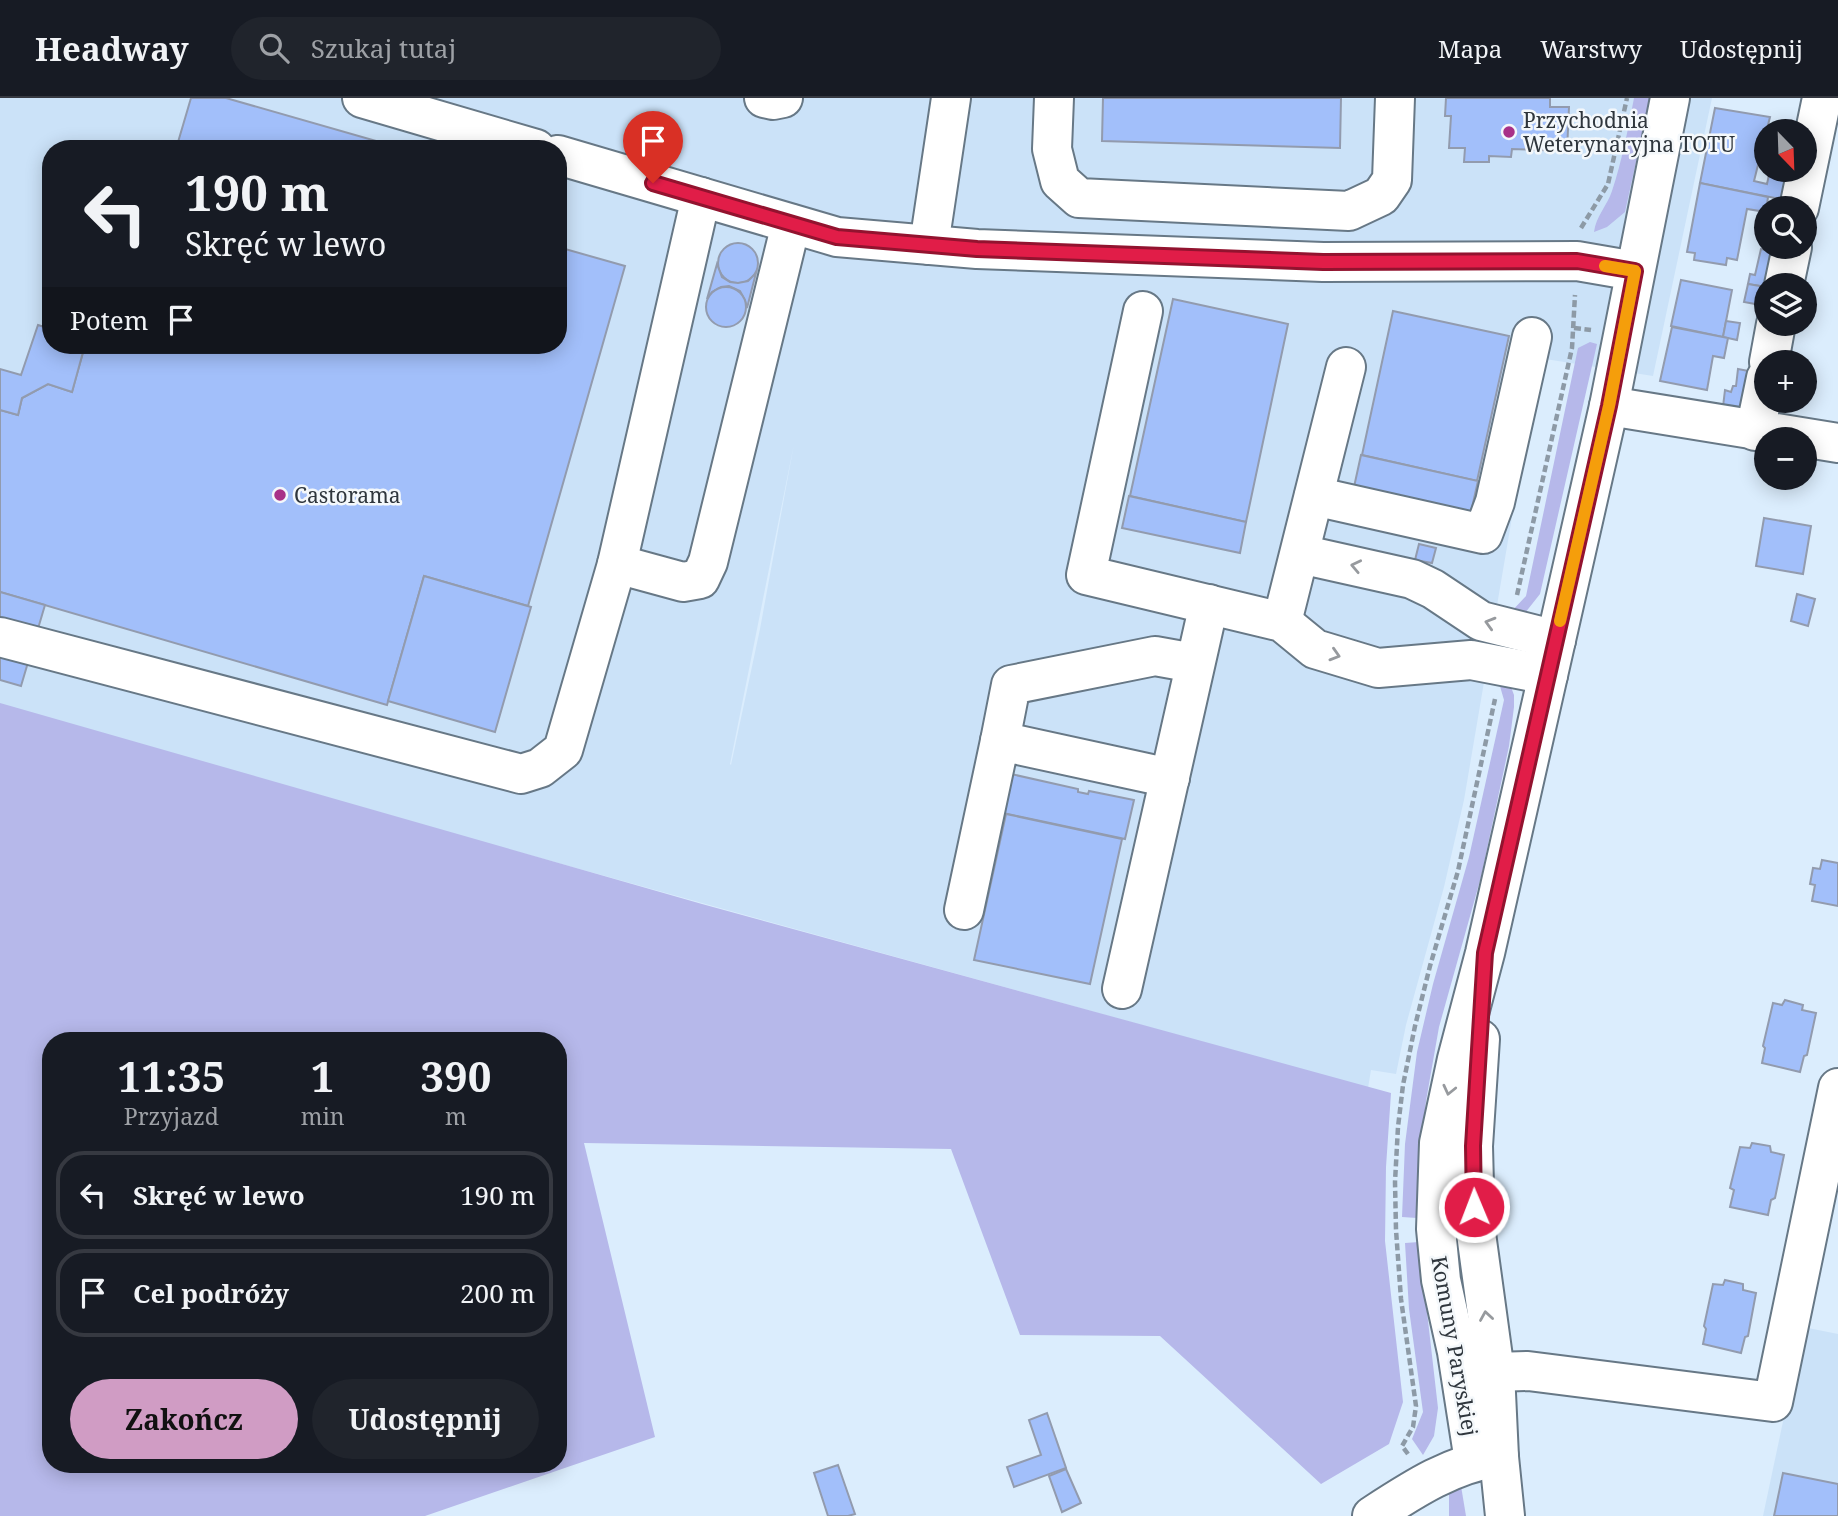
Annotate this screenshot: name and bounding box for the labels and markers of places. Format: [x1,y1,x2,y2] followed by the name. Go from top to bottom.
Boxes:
[1523,106,1735,158] place label: Przychodnia Weterynaryjna TOTU
[623,111,683,183] pin
[1501,124,1517,140] marker: Przychodnia Weterynaryjna TOTU
[294,481,401,509] place label: Castorama
[272,487,288,503] marker: Castorama

